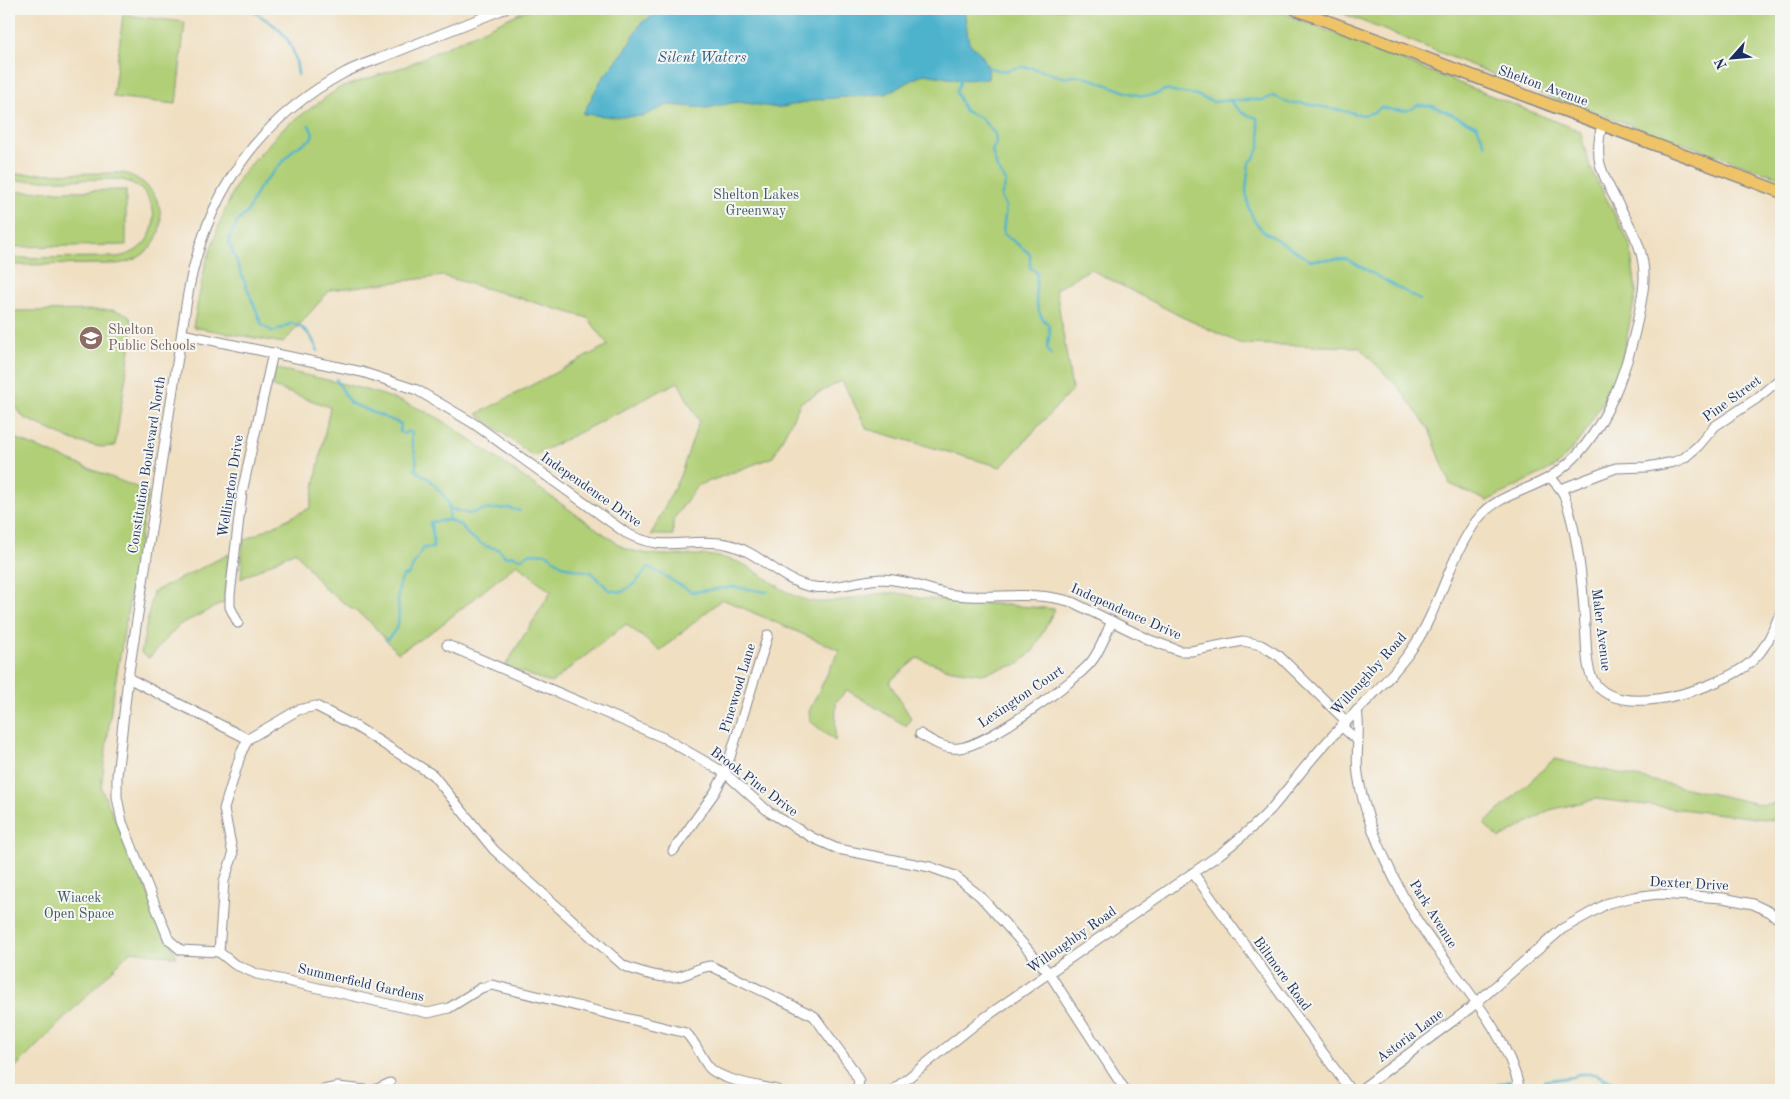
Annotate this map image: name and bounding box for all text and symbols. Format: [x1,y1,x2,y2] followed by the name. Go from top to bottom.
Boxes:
[1708,32,1758,82] north arrow
[657,51,747,66] water label: Silent Waters
[1713,55,1730,71] text: N
[1496,63,1590,109] street label: Shelton Avenue
[713,188,799,218] park label: Shelton Lakes Greenway
[108,323,196,353] place label: Shelton Public Schools
[78,325,104,351] school or university icon: Shelton Public Schools
[1700,373,1764,425] street label: Pine Street
[126,375,168,555] street label: Constitution Boulevard North
[216,434,246,538] street label: Wellington Drive
[538,450,644,530] street label: Independence Drive
[1069,581,1183,643] street label: Independence Drive
[1589,588,1613,672] street label: Maler Avenue
[1329,630,1409,718] street label: Willoughby Road
[718,642,758,734] street label: Pinewood Lane
[976,663,1066,731] street label: Lexington Court
[708,745,800,819] street label: Brook Pine Drive
[1649,875,1729,893] street label: Dexter Drive
[1407,878,1459,950] street label: Park Avenue
[44,891,114,921] park label: Wiacek Open Space
[1025,904,1119,976] street label: Willoughby Road
[1251,934,1313,1014] street label: Biltmore Road
[296,962,426,1004] street label: Summerfield Gardens
[1374,1007,1446,1065] street label: Astoria Lane

